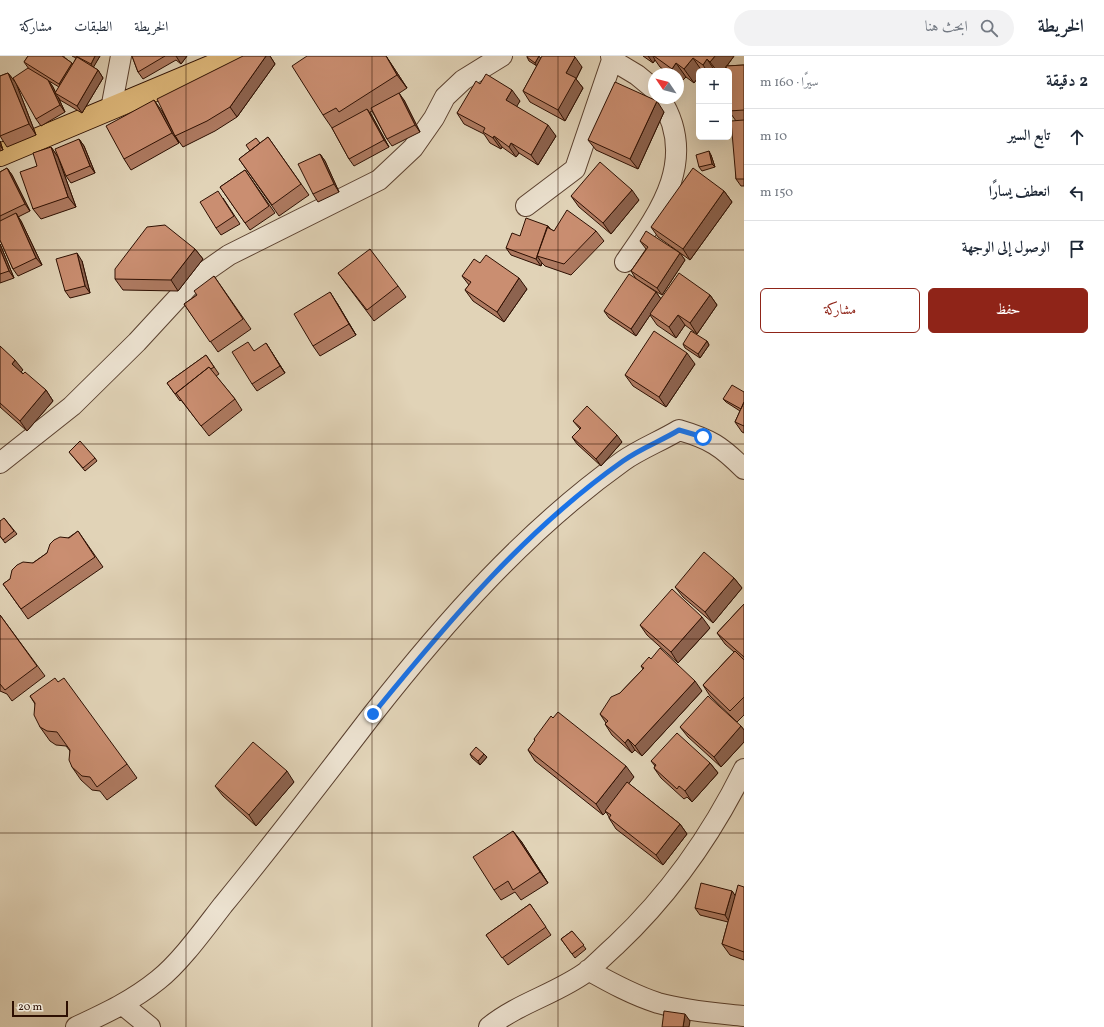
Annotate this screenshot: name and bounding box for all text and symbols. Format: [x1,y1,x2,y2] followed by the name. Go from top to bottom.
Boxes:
[734,10,1014,46] search box
[1038,14,1084,40] text: الخريطة
[925,17,968,38] text: ابحث هنا
[978,17,1000,39] icon: search
[20,18,52,37] text: مشاركة
[74,18,112,37] text: الطبقات
[134,18,168,37] text: الخريطة
[648,68,684,104] north arrow
[696,68,732,140] map controls
[696,68,732,104] button: +
[1046,70,1088,93] text: 2 دقيقة
[760,74,819,92] text: سيرًا · 160 m
[696,104,732,140] button: −
[1008,126,1050,147] text: تابع السير
[1066,126,1088,148] icon: ahead
[760,128,787,146] text: 10 m
[989,182,1050,203] text: انعطف يسارًا
[1066,182,1088,204] icon: left
[760,184,793,202] text: 150 m
[962,238,1050,259] text: الوصول إلى الوجهة
[1066,238,1088,260] icon: arrive
[760,288,920,333] button: مشاركة
[928,288,1088,333] button: حفظ
[694,428,712,446] route start
[364,705,382,723] route end
[12,999,68,1018] scale bar
[18,1000,42,1015] text: 20 m

